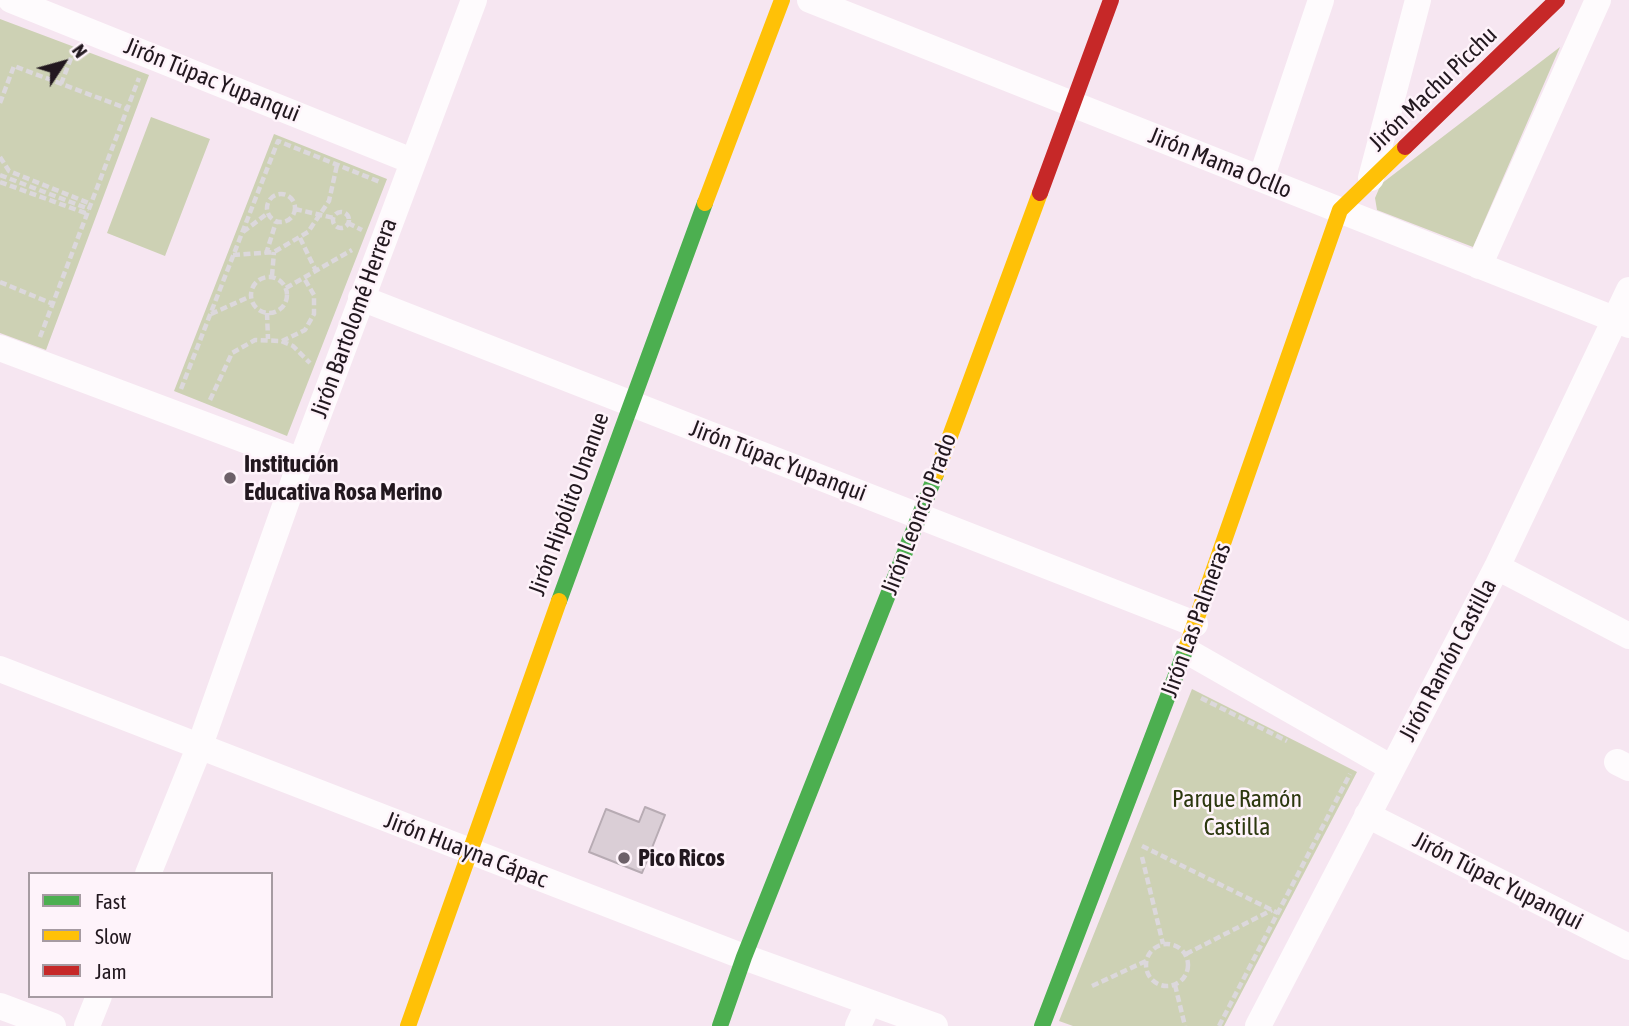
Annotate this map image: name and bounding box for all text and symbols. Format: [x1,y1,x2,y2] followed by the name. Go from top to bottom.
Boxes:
[1363,21,1503,157] street label: Jirón Machu Picchu
[28,28,98,98] north arrow
[120,32,304,128] street label: Jirón Túpac Yupanqui
[68,40,92,62] text: N
[1144,121,1296,205] street label: Jirón Mama Ocllo
[304,214,404,422] street label: Jirón Bartolomé Herrera
[522,408,616,600] street label: Jirón Hipólito Unanue
[686,414,870,508] street label: Jirón Túpac Yupanqui
[875,429,963,599] street label: Jirón Leoncio Prado
[244,450,442,506] place label: Institución Educativa Rosa Merino
[222,470,238,486] marker: Institución Educativa Rosa Merino
[1155,539,1237,701] street label: Jirón Las Palmeras
[1393,574,1503,746] street label: Jirón Ramón Castilla
[1172,785,1302,841] park label: Parque Ramón Castilla
[380,806,552,894] street label: Jirón Huayna Cápac
[1408,826,1588,936] street label: Jirón Túpac Yupanqui
[638,844,725,872] place label: Pico Ricos
[616,850,632,866] marker: Pico Ricos
[28,872,273,998] legend
[95,889,126,913] text: Fast
[95,924,131,948] text: Slow
[95,959,127,983] text: Jam

